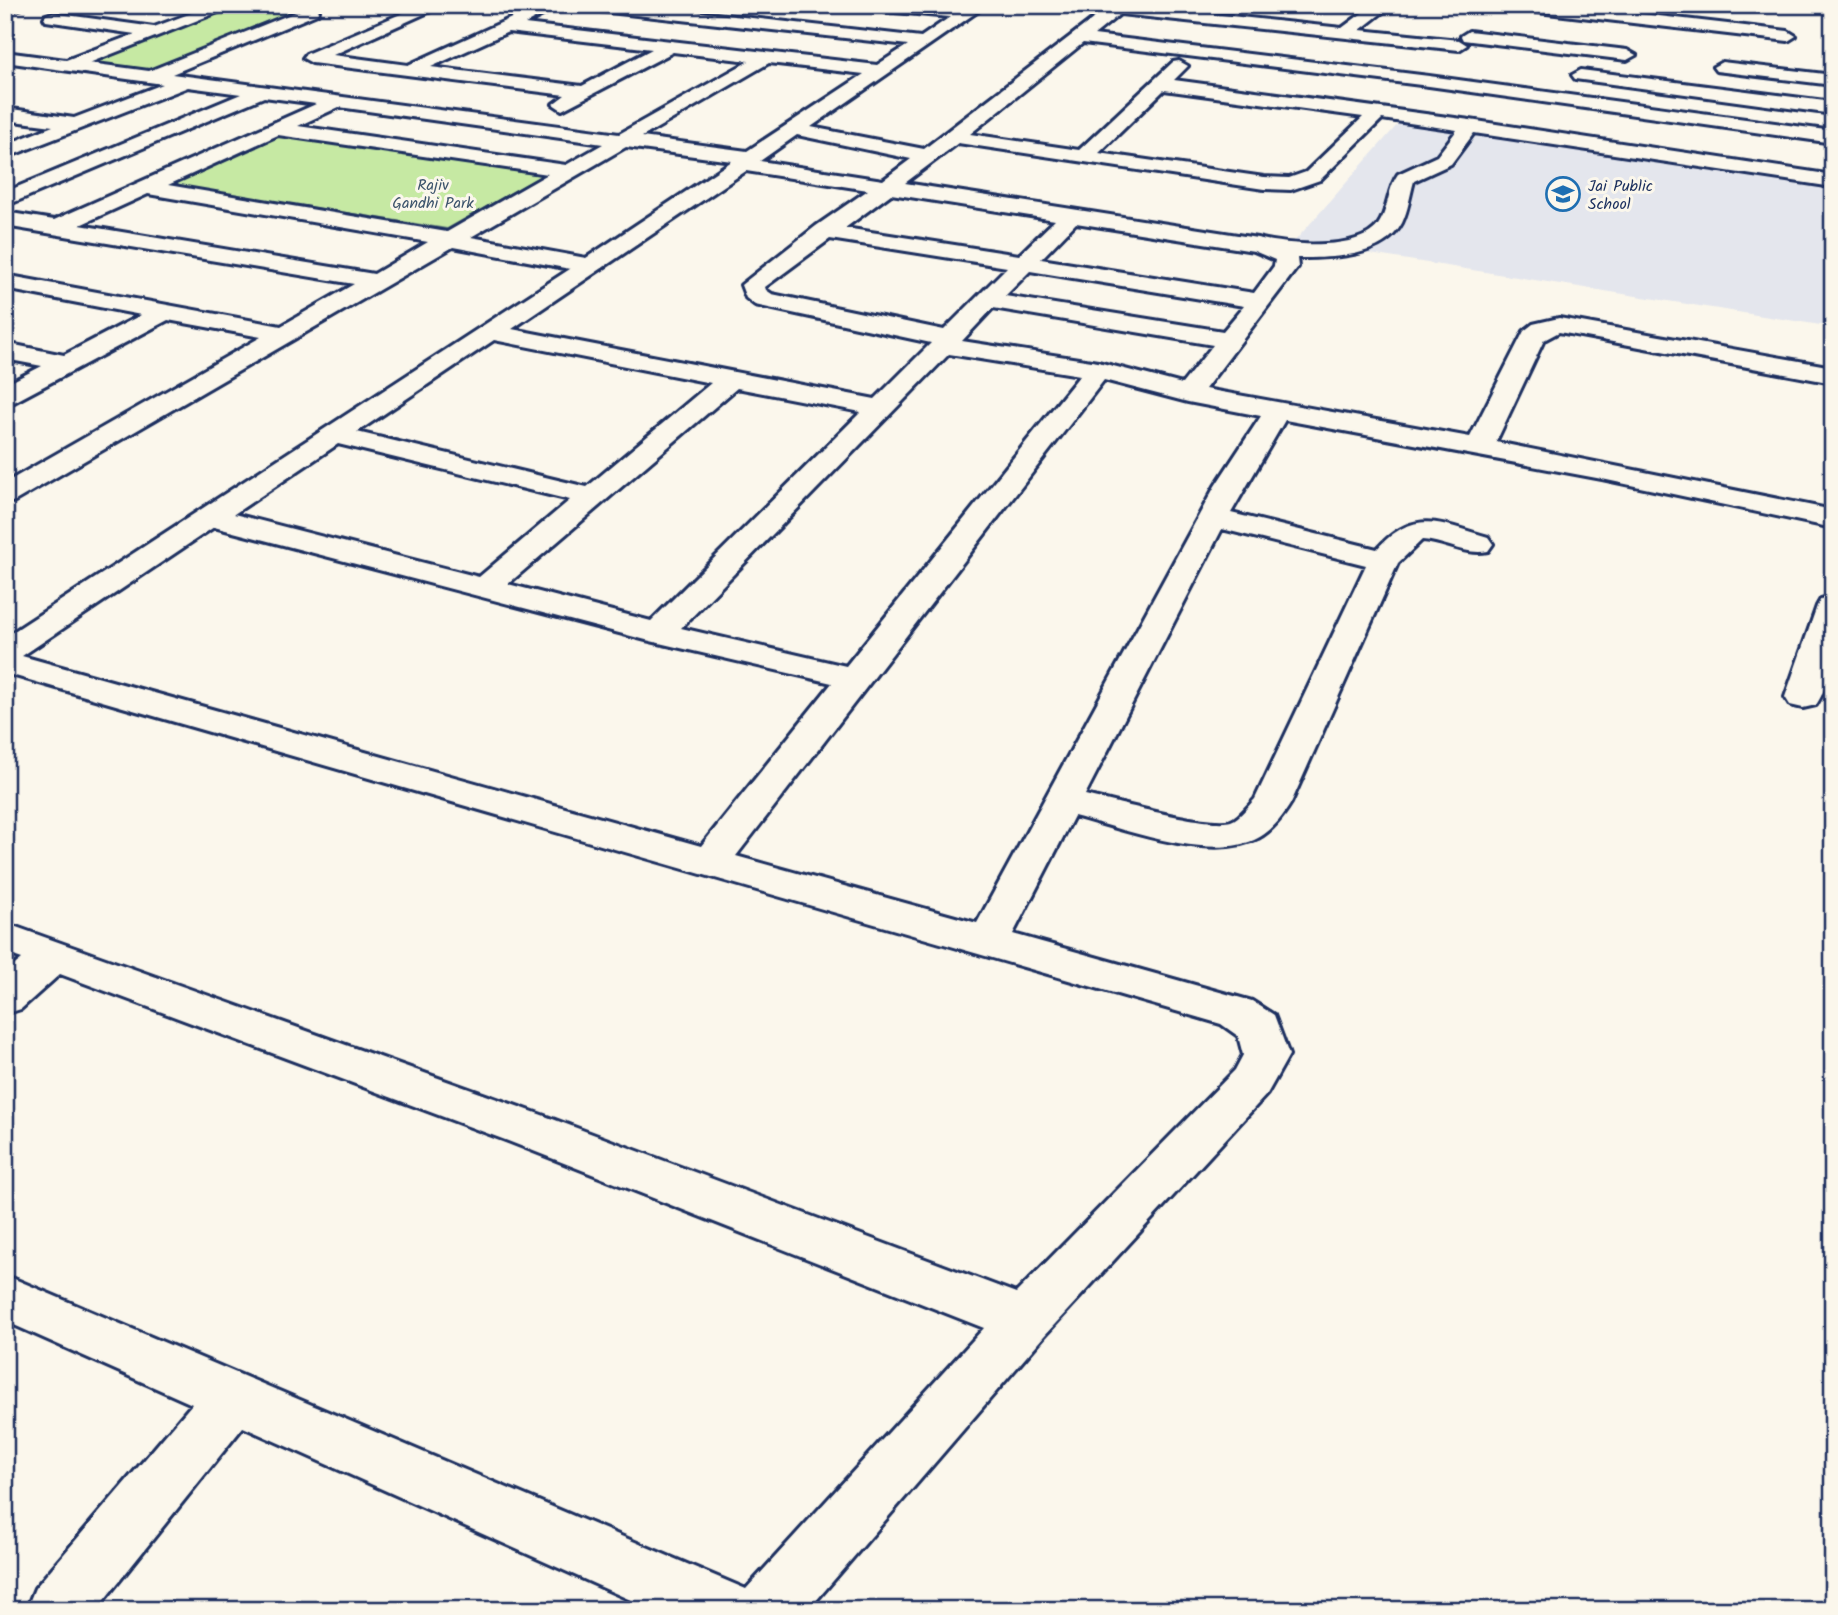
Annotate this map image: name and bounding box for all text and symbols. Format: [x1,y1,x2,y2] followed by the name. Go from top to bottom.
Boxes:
[392,173,474,216] park label: Rajiv Gandhi Park
[1588,174,1653,217] place label: Jai Public School
[1544,175,1582,213] school or university icon: Jai Public School

